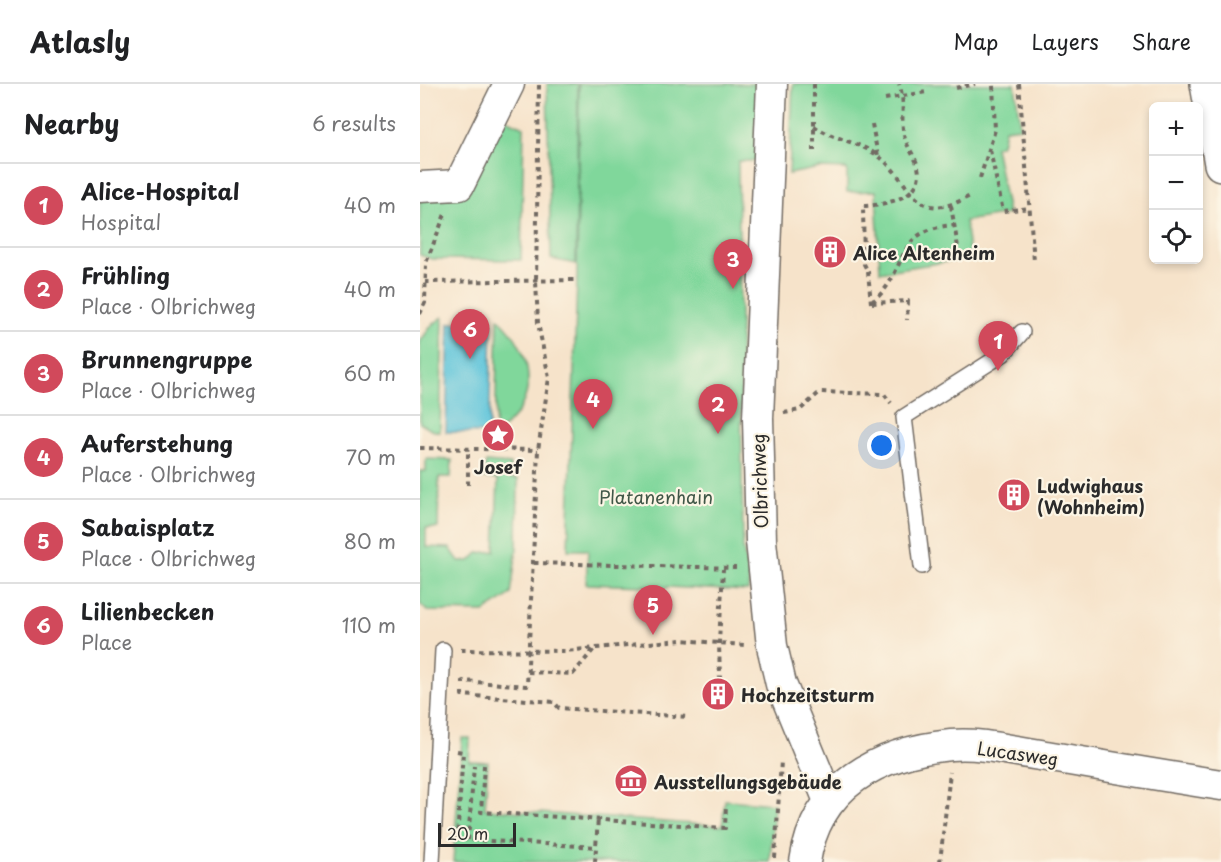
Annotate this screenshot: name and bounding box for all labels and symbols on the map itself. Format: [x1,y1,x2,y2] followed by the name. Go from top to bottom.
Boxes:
[812,234,848,270] building icon: Alice Altenheim
[852,239,995,266] place label: Alice Altenheim
[714,240,752,289] pin: 3
[451,310,490,359] pin: 6
[978,322,1018,371] pin: 1
[574,380,612,429] pin: 4
[698,384,738,434] pin: 2
[480,417,516,453] place icon: Josef
[867,431,896,460] your location
[744,433,774,529] street label: Olbrichweg
[474,453,523,480] place label: Josef
[1037,472,1145,520] place label: Ludwighaus (Wohnheim)
[996,477,1032,513] building icon: Ludwighaus (Wohnheim)
[599,483,713,510] park label: Platanenhain
[634,586,672,635] pin: 5
[700,676,736,712] building icon: Hochzeitsturm
[741,681,875,708] place label: Hochzeitsturm
[976,734,1060,772] street label: Lucasweg
[613,763,649,799] museum icon: Ausstellungsgebäude
[653,768,842,795] place label: Ausstellungsgebäude
[438,820,516,848] scale bar

